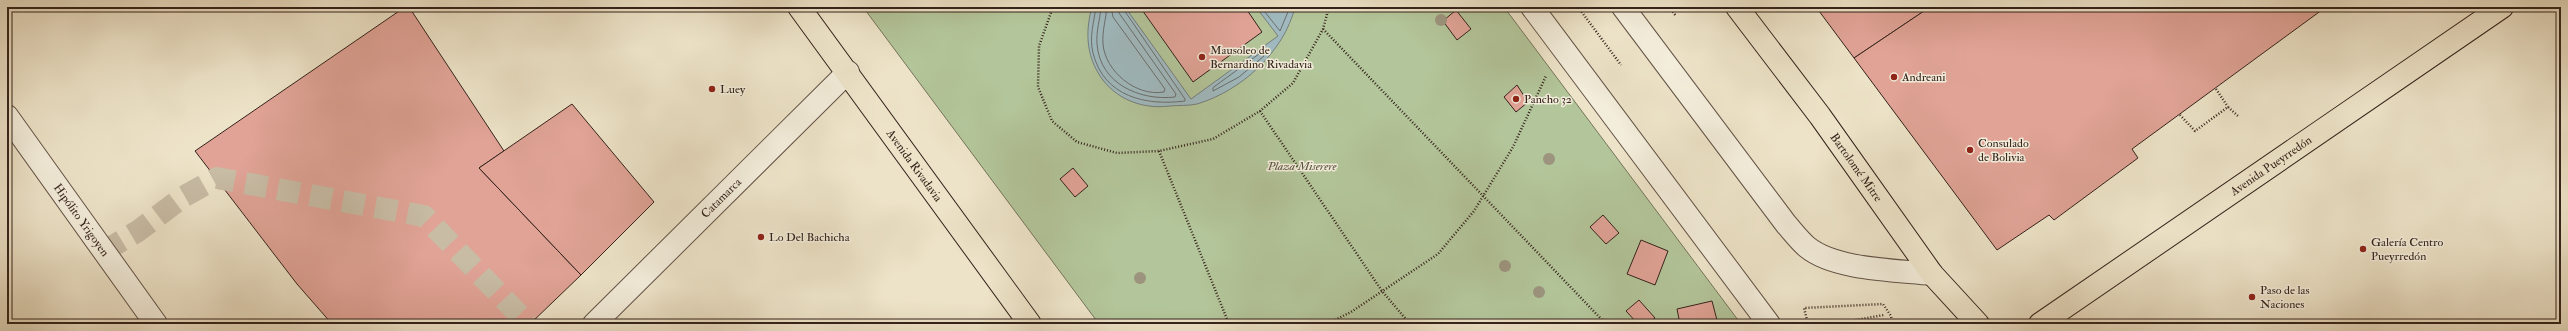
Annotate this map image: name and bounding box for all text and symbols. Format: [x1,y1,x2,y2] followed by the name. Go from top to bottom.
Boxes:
[1210,43,1313,72] place label: Mausoleo de Bernardino Rivadavia
[1197,52,1207,62] marker: Mausoleo de Bernardino Rivadavia
[1901,70,1945,85] place label: Andreani
[1889,72,1899,82] marker: Andreani
[720,82,746,97] place label: Luey
[707,84,717,94] marker: Luey
[1524,92,1572,107] place label: Pancho 32
[1511,94,1521,104] marker: Pancho 32
[882,126,946,206] street label: Avenida Rivadavia
[1827,130,1885,205] street label: Bartolomé Mitre
[2227,133,2315,200] street label: Avenida Pueyrredón
[1978,136,2029,165] place label: Consulado de Bolivia
[1965,145,1975,155] marker: Consulado de Bolivia
[1266,159,1338,174] park label: Plaza Miserere
[698,174,746,222] street label: Catamarca
[50,181,112,260] street label: Hipólito Yrigoyen
[769,230,851,245] place label: Lo Del Bachicha
[756,232,766,242] marker: Lo Del Bachicha
[2371,235,2443,264] place label: Galería Centro Pueyrredón
[2358,244,2368,254] marker: Galería Centro Pueyrredón
[2260,283,2310,312] place label: Paso de las Naciones
[2247,292,2257,302] marker: Paso de las Naciones

